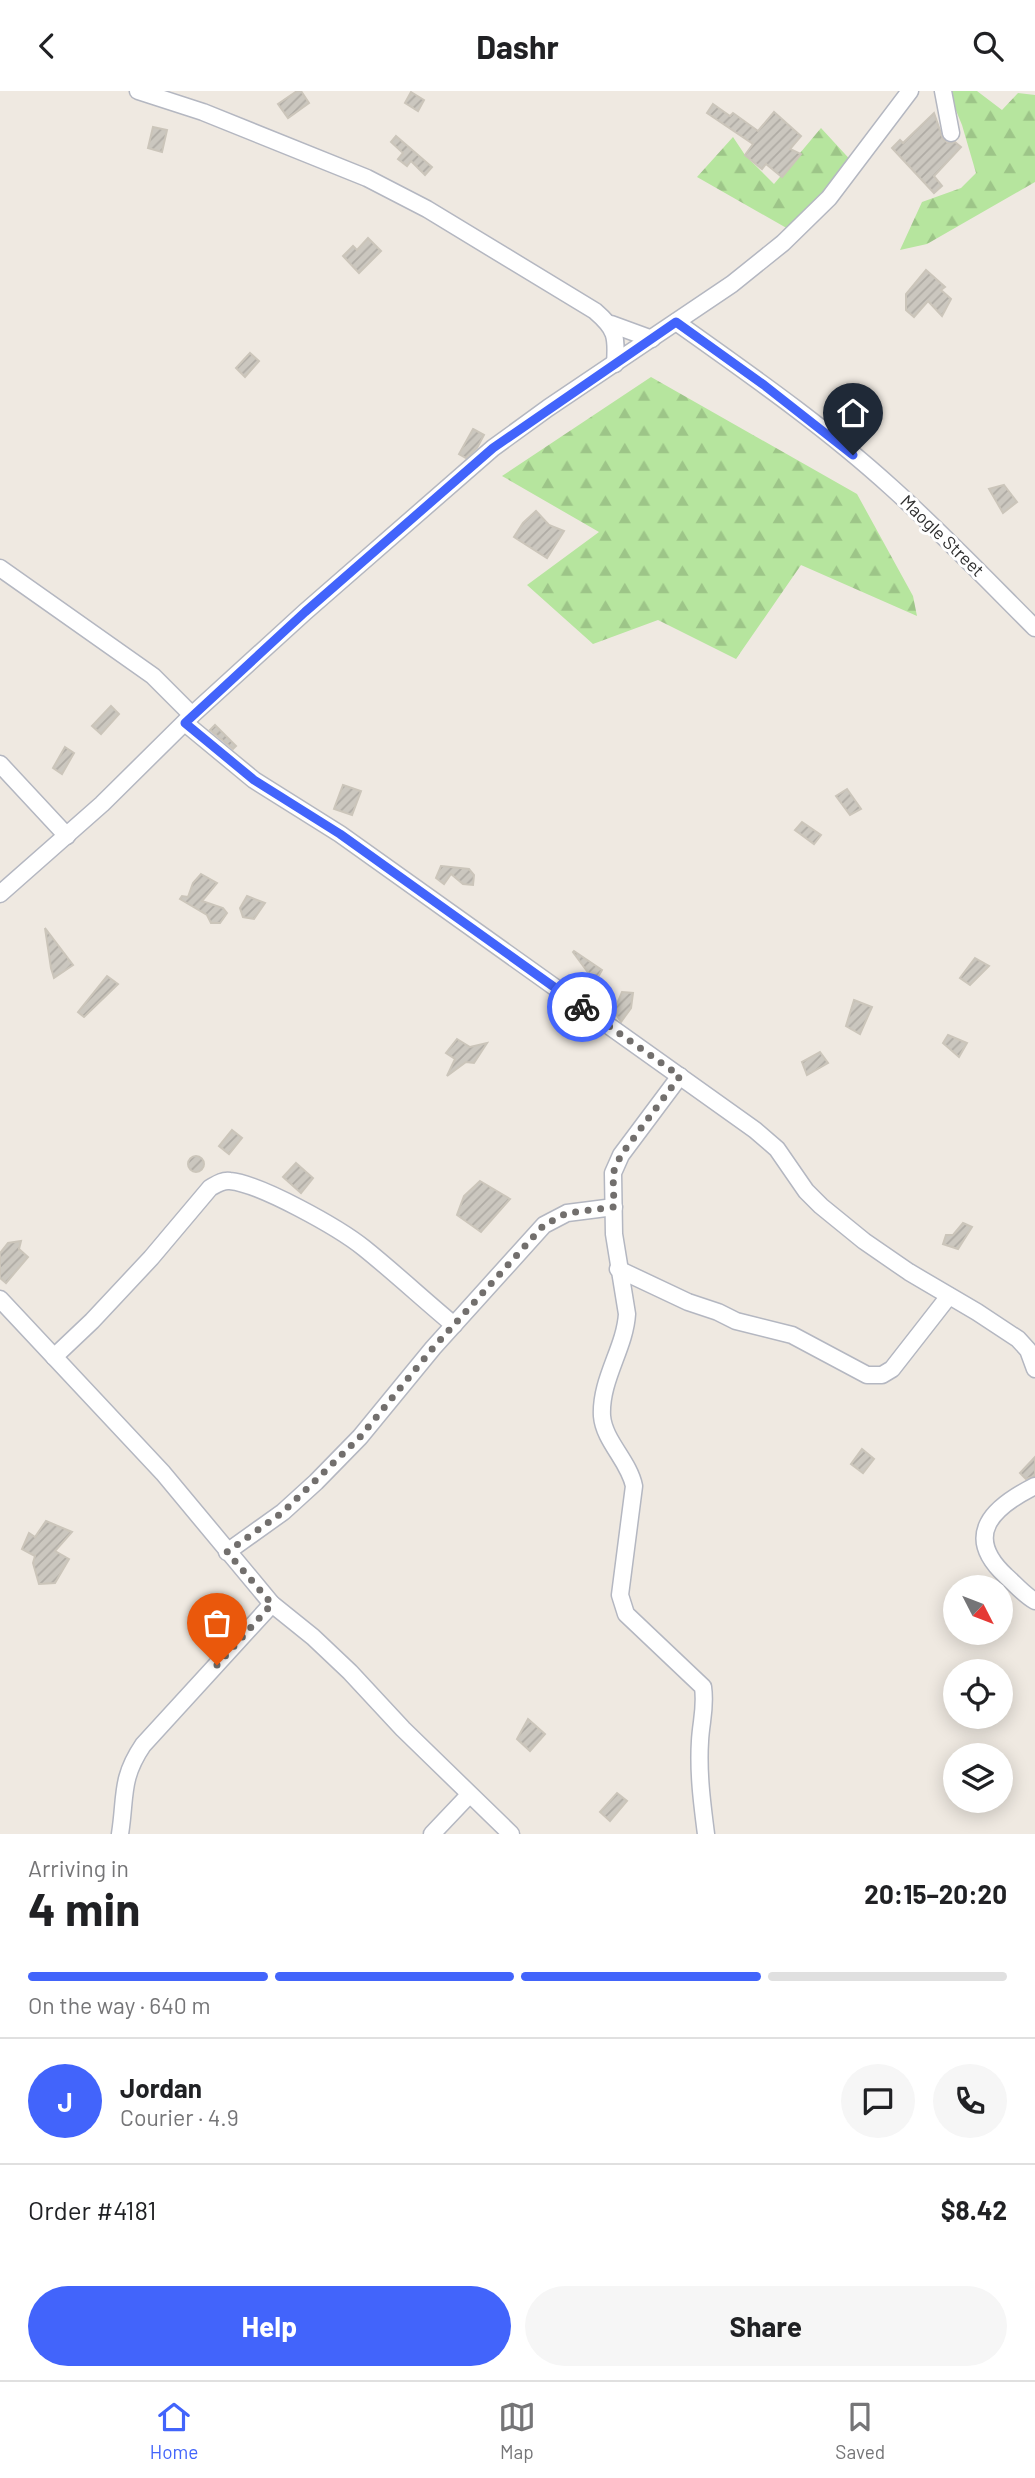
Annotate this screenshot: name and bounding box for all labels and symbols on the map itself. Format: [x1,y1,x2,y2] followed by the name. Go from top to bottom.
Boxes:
[823,383,883,455] pin
[896,490,989,581] street label: Maogle Street
[547,972,617,1042] courier
[943,1575,1013,1645] north arrow
[187,1593,247,1665] pin

